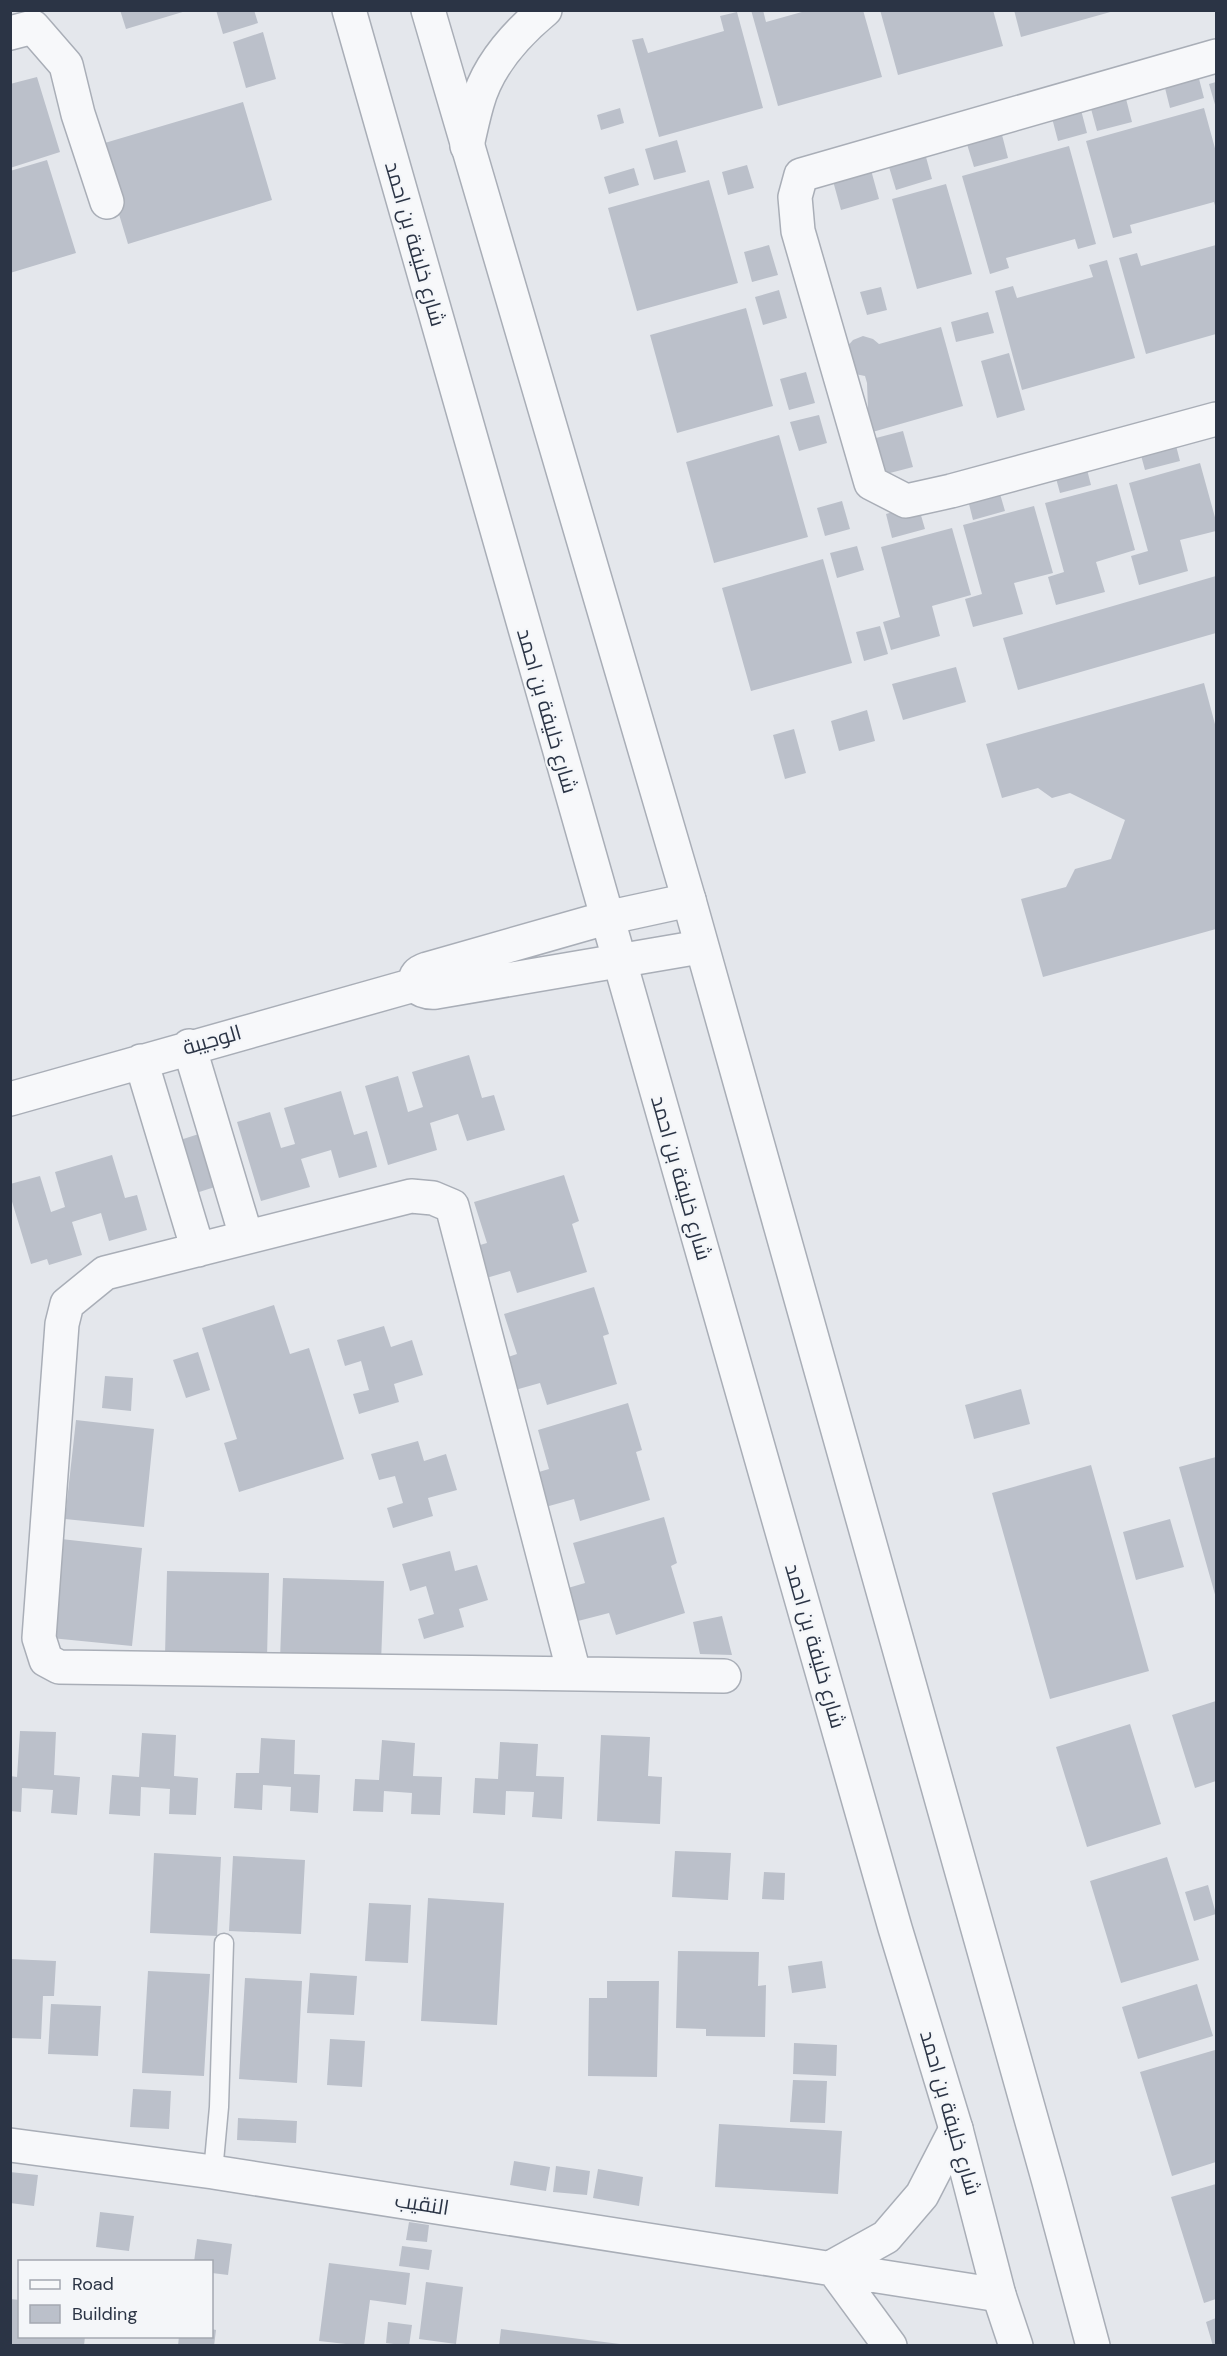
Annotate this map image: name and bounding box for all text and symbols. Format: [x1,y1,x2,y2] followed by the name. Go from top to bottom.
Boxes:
[378,158,452,330] street label: شارع خليفة بن احمد
[510,625,584,797] street label: شارع خليفة بن احمد
[179,1018,245,1062] street label: الوجيبة
[644,1092,718,1264] street label: شارع خليفة بن احمد
[778,1560,852,1732] street label: شارع خليفة بن احمد
[913,2027,987,2199] street label: شارع خليفة بن احمد
[393,2186,451,2222] street label: النقيب
[18,2260,213,2338] legend
[72,2272,114,2296] text: Road
[72,2302,137,2326] text: Building

